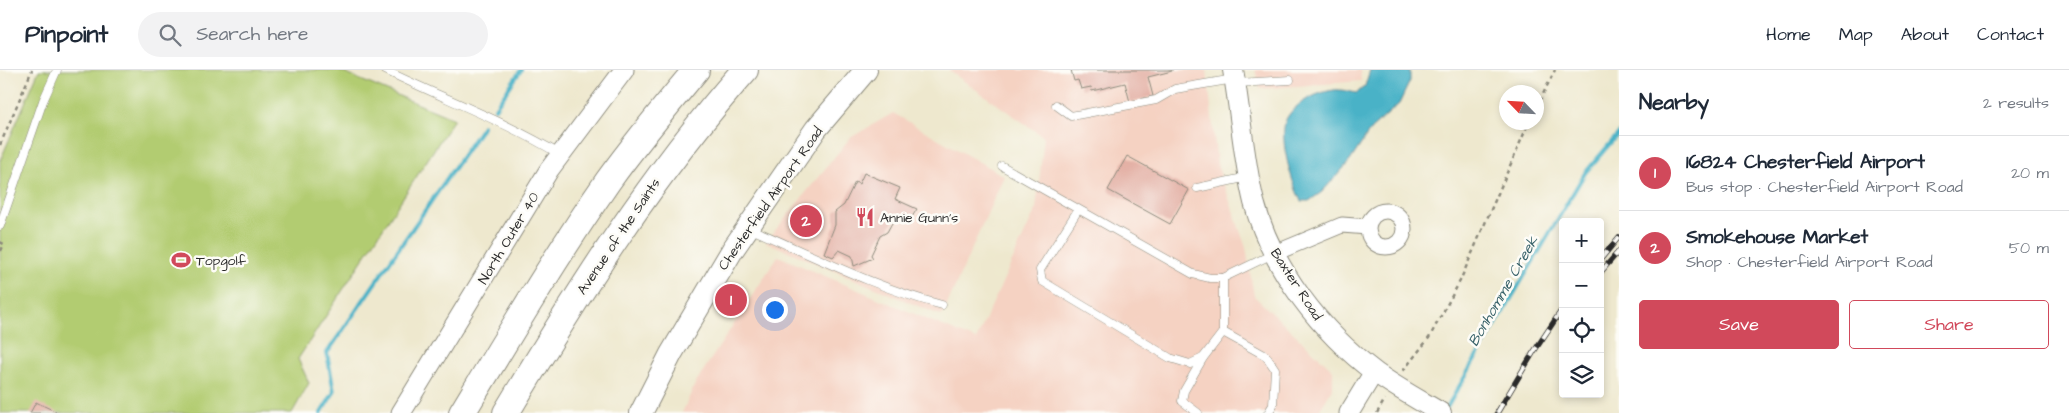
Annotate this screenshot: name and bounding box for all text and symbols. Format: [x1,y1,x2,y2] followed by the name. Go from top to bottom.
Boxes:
[138,12,488,57] search box
[25,18,108,52] text: Pinpoint
[156,21,184,49] icon: search
[196,21,308,48] text: Search here
[1766,22,1811,47] text: Home
[1839,22,1873,47] text: Map
[1901,22,1949,47] text: About
[1977,22,2044,47] text: Contact
[1499,85,1544,130] north arrow
[1639,88,1709,117] text: Nearby
[1983,92,2049,114] text: 2 results
[714,123,828,274] street label: Chesterfield Airport Road
[1686,149,1925,176] text: 16824 Chesterfield Airport
[1654,162,1656,184] text: 1
[2011,162,2049,184] text: 20 m
[572,174,665,299] street label: Avenue of the Saints
[1686,176,1963,198] text: Bus stop · Chesterfield Airport Road
[474,189,544,288] street label: North Outer 40
[790,202,822,240] pin: 2
[854,206,876,228] restaurant icon: Annie Gunn's
[880,208,958,228] place label: Annie Gunn's
[1559,218,1604,398] map controls
[1559,218,1604,263] button: +
[1686,224,1868,251] text: Smokehouse Market
[1463,232,1544,350] water label: Bonhomme Creek
[1650,237,1660,259] text: 2
[2009,237,2049,259] text: 50 m
[1265,245,1327,325] street label: Baxter Road
[170,249,192,271] sports icon: Topgolf
[196,251,247,271] place label: Topgolf
[1686,251,1933,273] text: Shop · Chesterfield Airport Road
[1559,263,1604,308] button: −
[715,281,747,319] pin: 1
[762,297,788,323] your location
[1639,300,1839,349] button: Save
[1849,300,2049,349] button: Share
[1559,308,1604,353] button: locate
[1559,353,1604,398] button: layers

